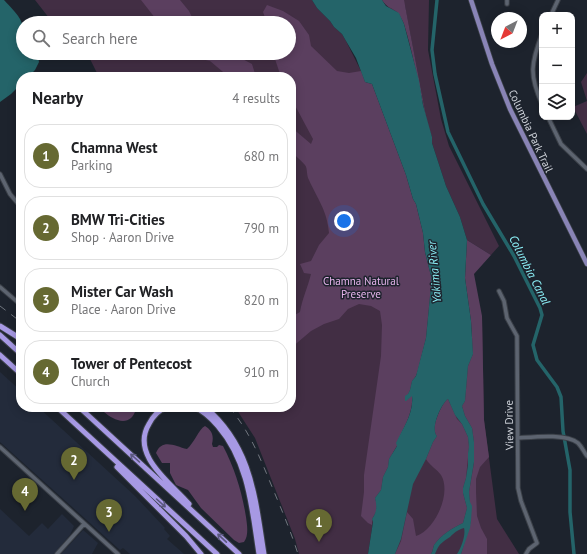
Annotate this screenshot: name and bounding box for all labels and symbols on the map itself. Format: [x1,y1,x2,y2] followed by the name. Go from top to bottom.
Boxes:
[491,12,527,48] north arrow
[506,87,557,175] street label: Columbia Park Trail
[334,211,354,231] your location
[506,233,554,308] water label: Columbia Canal
[424,239,444,304] water label: Yakima River
[323,274,400,301] park label: Chamna Natural Preserve
[502,399,516,451] street label: View Drive
[61,447,87,480] pin: 2
[130,454,140,463] one-way arrow
[12,478,38,511] pin: 4
[156,498,166,507] one-way arrow
[96,499,122,532] pin: 3
[306,509,332,542] pin: 1
[217,534,227,543] one-way arrow

